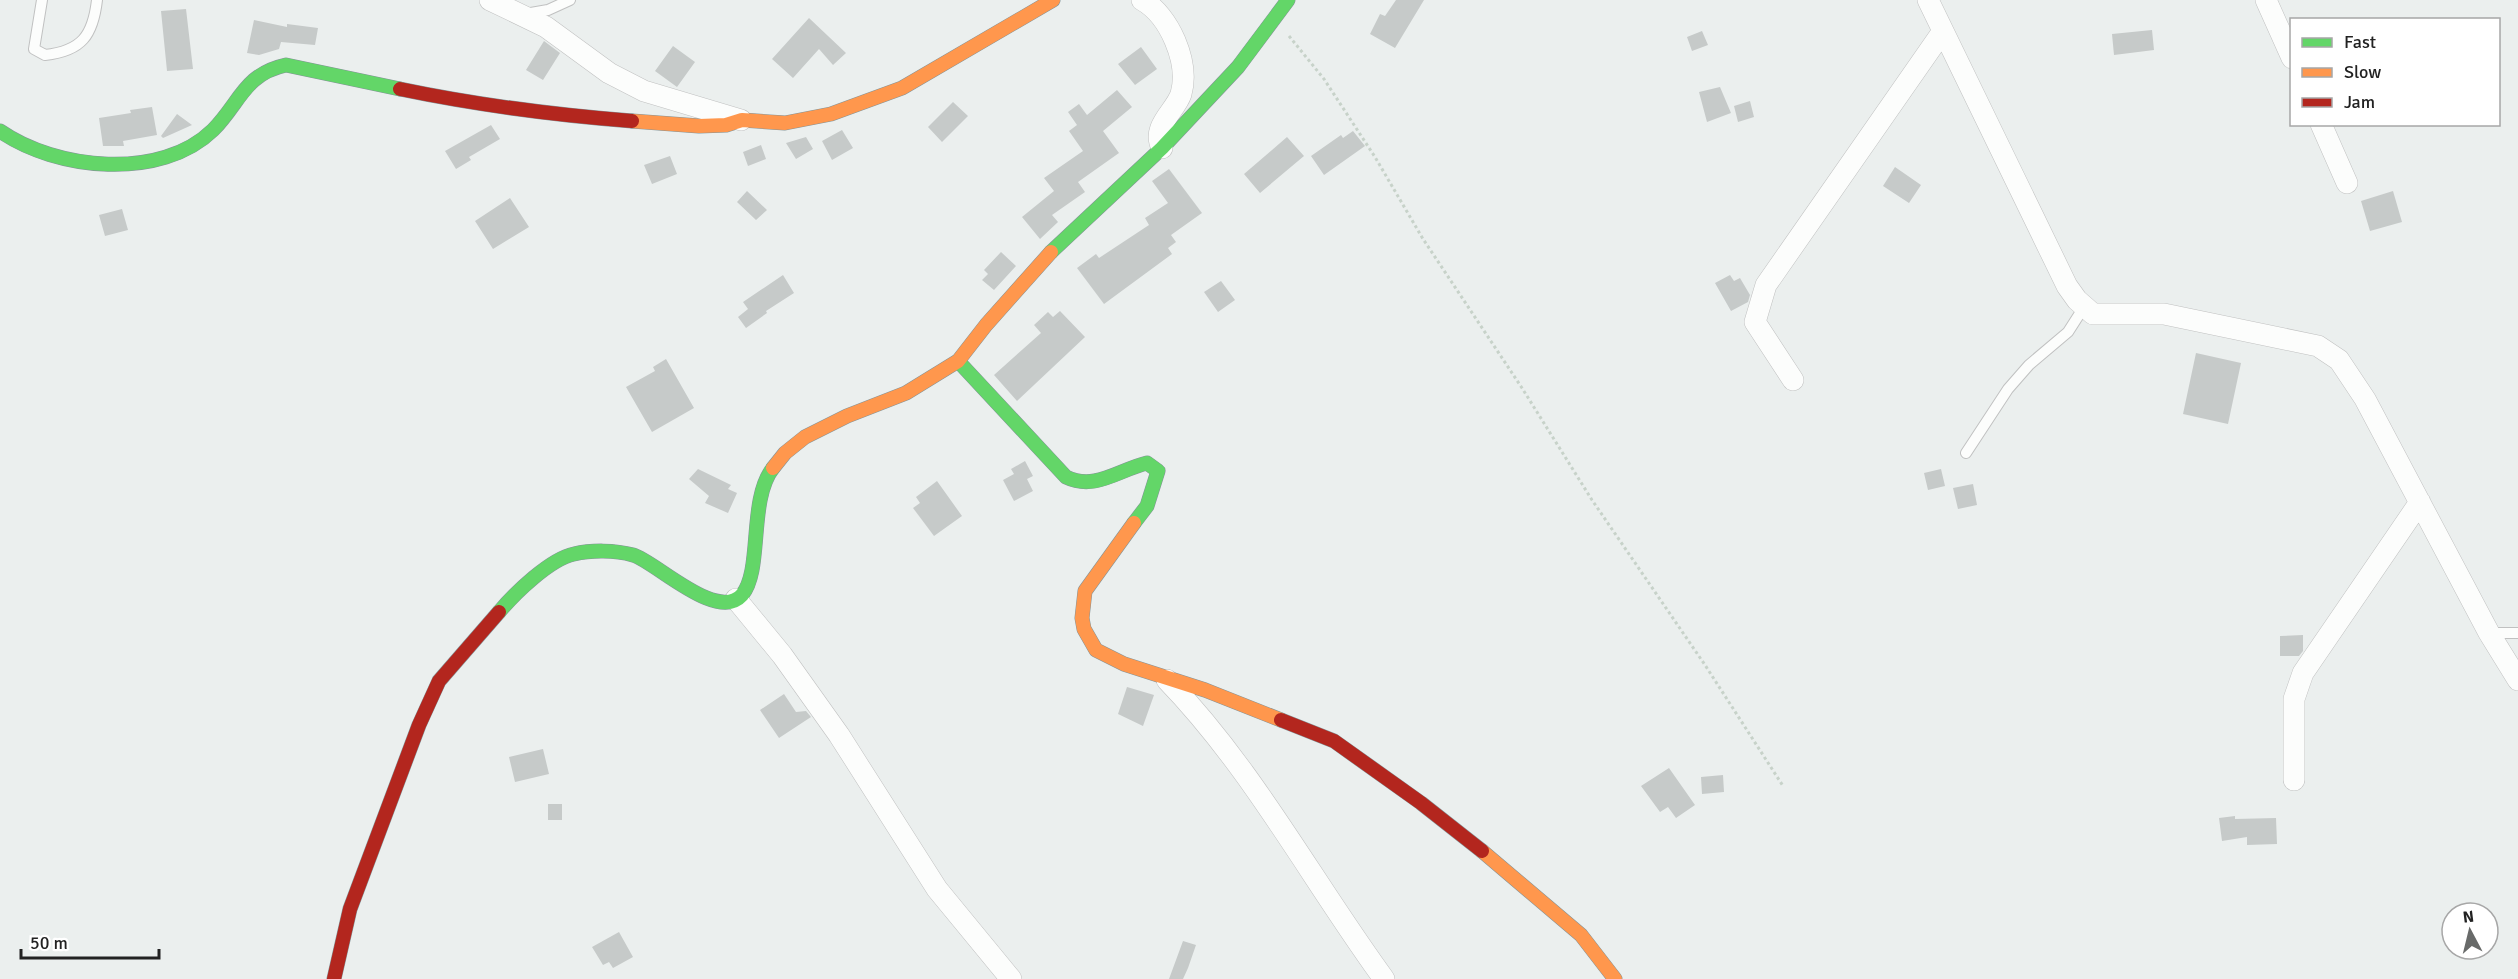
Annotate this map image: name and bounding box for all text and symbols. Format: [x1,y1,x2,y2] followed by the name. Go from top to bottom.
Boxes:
[2290,18,2500,126] legend
[2344,31,2376,53] text: Fast
[2344,61,2381,83] text: Slow
[2344,91,2375,113] text: Jam
[2440,901,2500,961] north arrow
[2462,907,2475,928] text: N
[21,922,159,960] scale bar
[30,932,68,954] text: 50 m

